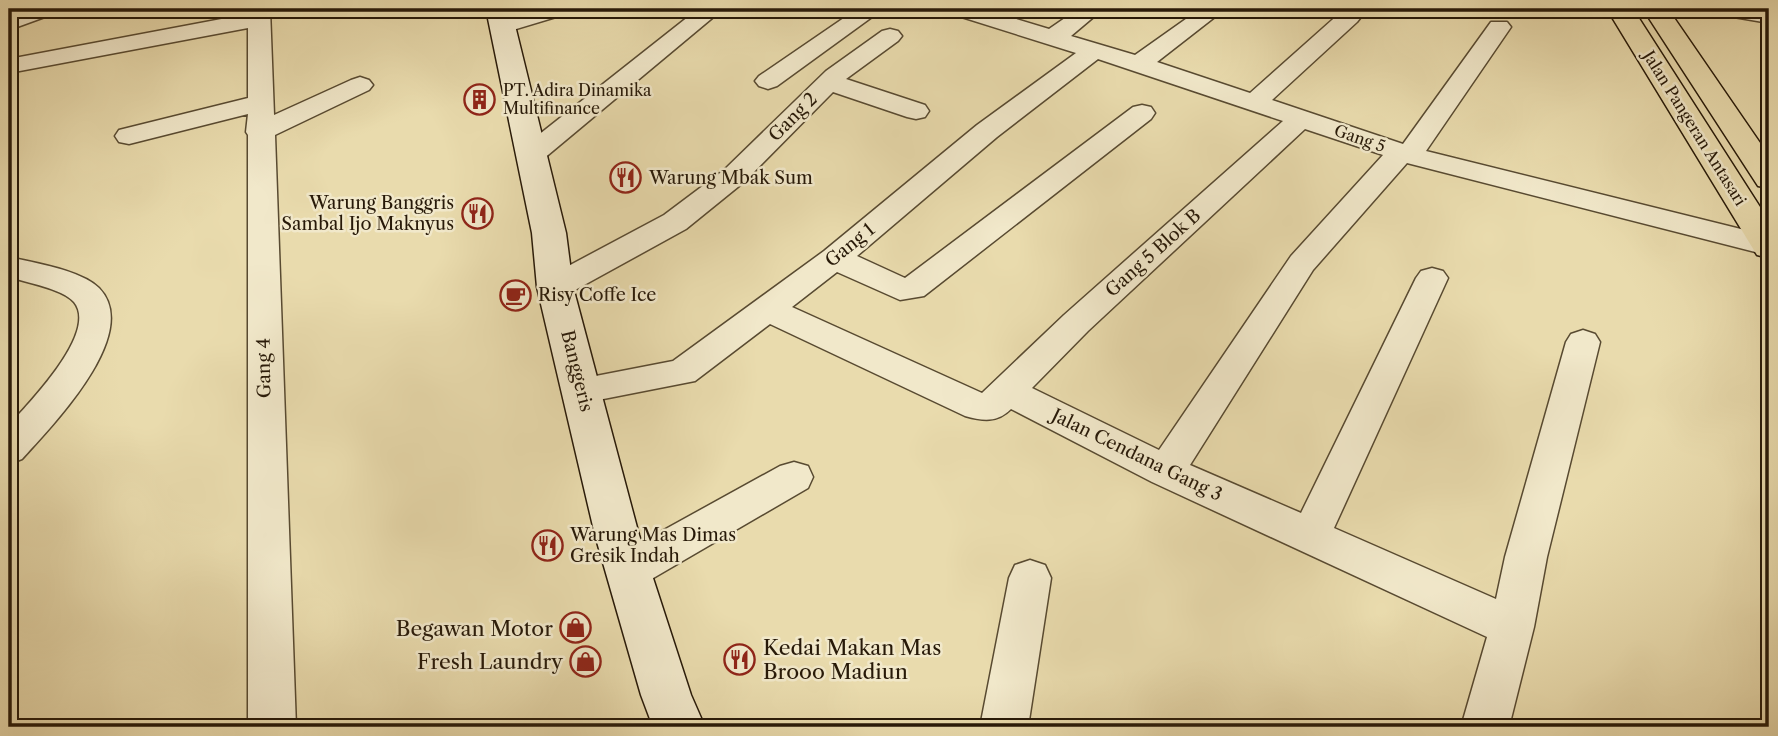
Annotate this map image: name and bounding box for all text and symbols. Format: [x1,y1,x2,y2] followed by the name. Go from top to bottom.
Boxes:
[1637,44,1751,209] street label: Jalan Pangeran Antasari
[503,80,652,118] place label: PT. Adira Dinamika Multifinance
[463,82,497,116] building icon: PT. Adira Dinamika Multifinance
[764,88,822,146] street label: Gang 2
[1332,120,1388,156] street label: Gang 5
[609,161,643,195] restaurant icon: Warung Mbak Sum
[648,167,813,189] place label: Warung Mbak Sum
[281,192,454,235] place label: Warung Banggris Sambal Ijo Maknyus
[460,196,494,230] restaurant icon: Warung Banggris Sambal Ijo Maknyus
[1101,205,1205,301] street label: Gang 5 Blok B
[821,218,879,272] street label: Gang 1
[498,278,532,312] cafe icon: Risy Coffe Ice
[538,284,656,306] place label: Risy Coffe Ice
[556,328,598,414] street label: Banggeris
[252,338,276,398] street label: Gang 4
[1045,403,1226,506] street label: Jalan Cendana Gang 3
[569,524,736,567] place label: Warung Mas Dimas Gresik Indah
[530,528,564,562] restaurant icon: Warung Mas Dimas Gresik Indah
[559,611,593,645] shop icon: Begawan Motor
[396,616,553,641] place label: Begawan Motor
[763,635,941,684] place label: Kedai Makan Mas Brooo Madiun
[723,642,757,676] restaurant icon: Kedai Makan Mas Brooo Madiun
[569,644,603,678] shop icon: Fresh Laundry
[417,649,563,674] place label: Fresh Laundry

